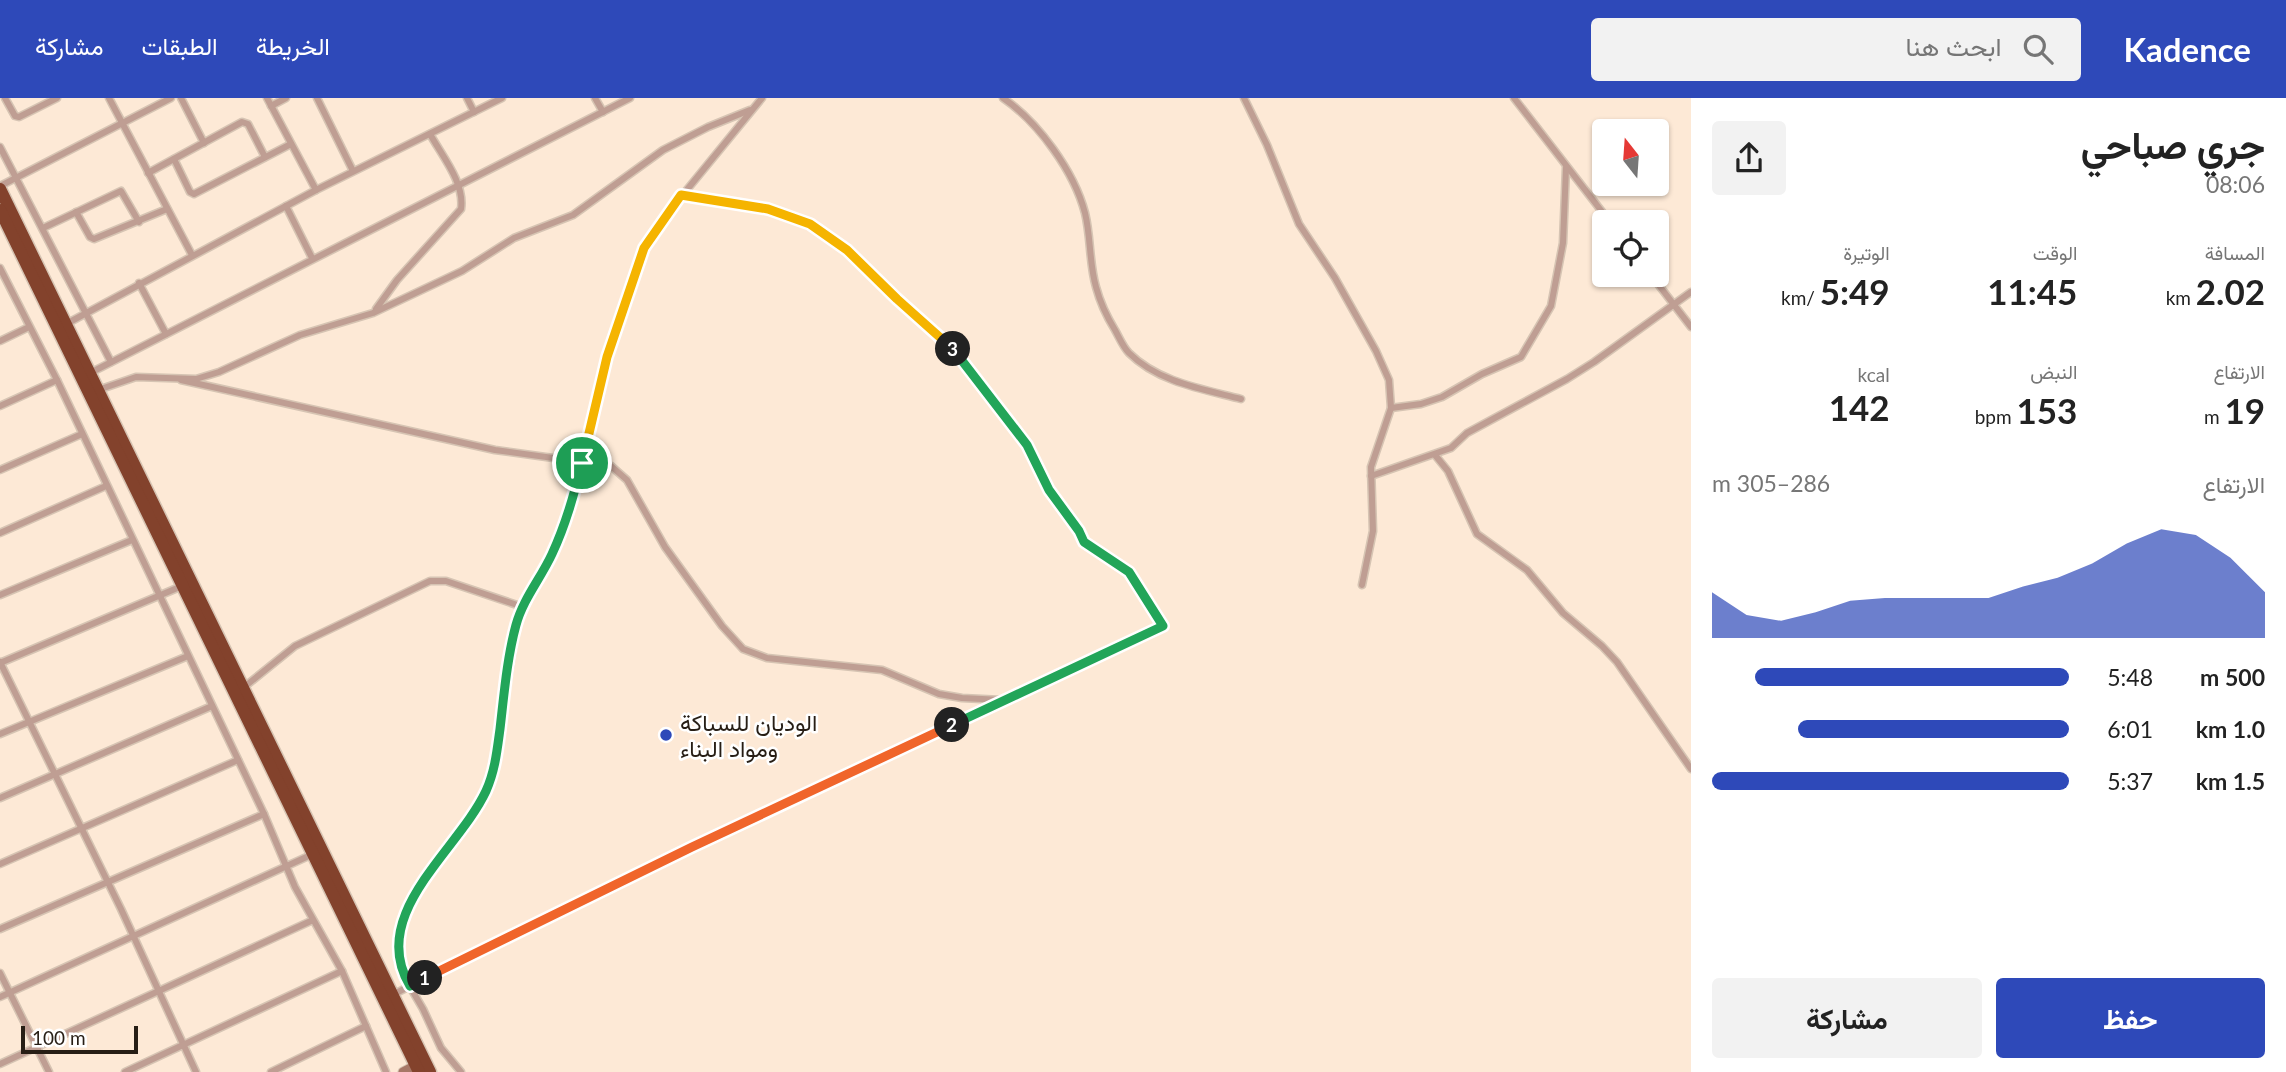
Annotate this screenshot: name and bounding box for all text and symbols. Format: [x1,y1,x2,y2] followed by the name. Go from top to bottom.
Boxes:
[1591,18,2081,81] search box
[2123,29,2251,69] text: Kadence
[1906,30,2001,62] text: ابحث هنا
[2019,30,2057,68] icon: search
[35,31,103,60] text: مشاركة
[141,31,218,60] text: الطبقات
[256,31,330,60] text: الخريطة
[1592,119,1670,196] north arrow
[1592,119,1669,287] map controls
[1712,121,1786,195] button: share
[2081,121,2265,167] text: جري صباحي
[2206,170,2265,198] text: 08:06
[1592,210,1669,287] button: locate
[1843,241,1890,264] text: الوتيرة
[2033,241,2077,264] text: الوقت
[2205,241,2265,264] text: المسافة
[1820,270,1890,312] text: 5:49
[1987,270,2077,312] text: 11:45
[2196,270,2265,312] text: 2.02
[1781,286,1820,309] text: /km
[2166,286,2196,309] text: km
[936,331,970,366] pin: 3
[947,337,958,360] text: 3
[2030,360,2077,383] text: النبض
[2213,360,2265,383] text: الارتفاع
[1858,363,1890,386] text: kcal
[1829,386,1890,428] text: 142
[2016,389,2077,431] text: 153
[2224,389,2265,431] text: 19
[1975,405,2016,428] text: bpm
[2204,405,2224,428] text: m
[552,433,612,493] pin
[563,444,601,482] icon: arrive
[1712,469,1830,497] text: 286–305 m
[2203,470,2265,498] text: الارتفاع
[2107,663,2153,691] text: 5:48
[2200,663,2265,691] text: 500 m
[680,708,817,764] place label: الوديان للسباكة ومواد البناء
[934,708,970,742] pin: 2
[946,713,957,736] text: 2
[2107,715,2153,743] text: 6:01
[2196,715,2265,743] text: 1.0 km
[658,727,674,743] marker: الوديان للسباكة ومواد البناء
[2107,767,2153,795] text: 5:37
[2196,767,2265,795] text: 1.5 km
[408,960,442,996] pin: 1
[419,966,430,989] text: 1
[1712,978,1982,1058] button: مشاركة
[1996,978,2265,1058] button: حفظ
[21,1023,138,1055] scale bar
[32,1026,86,1049] text: 100 m

